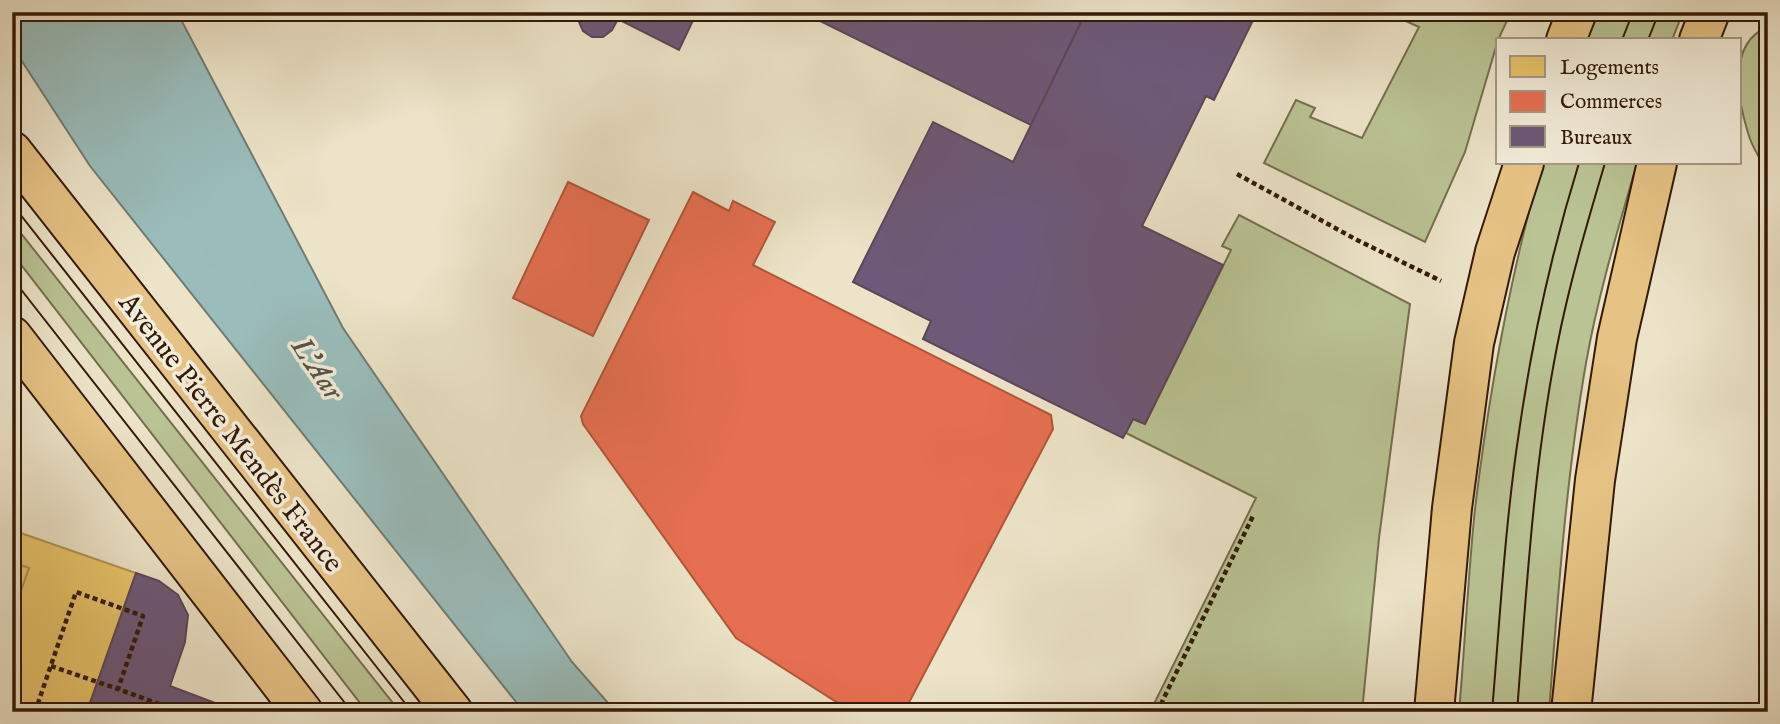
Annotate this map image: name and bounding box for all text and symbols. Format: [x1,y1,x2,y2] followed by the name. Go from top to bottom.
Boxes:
[1496,38,1742,164] legend
[1560,55,1659,82] text: Logements
[1560,89,1662,116] text: Commerces
[1560,125,1632,152] text: Bureaux
[109,286,350,580] street label: Avenue Pierre Mendès France
[281,329,352,410] water label: L'Aar

